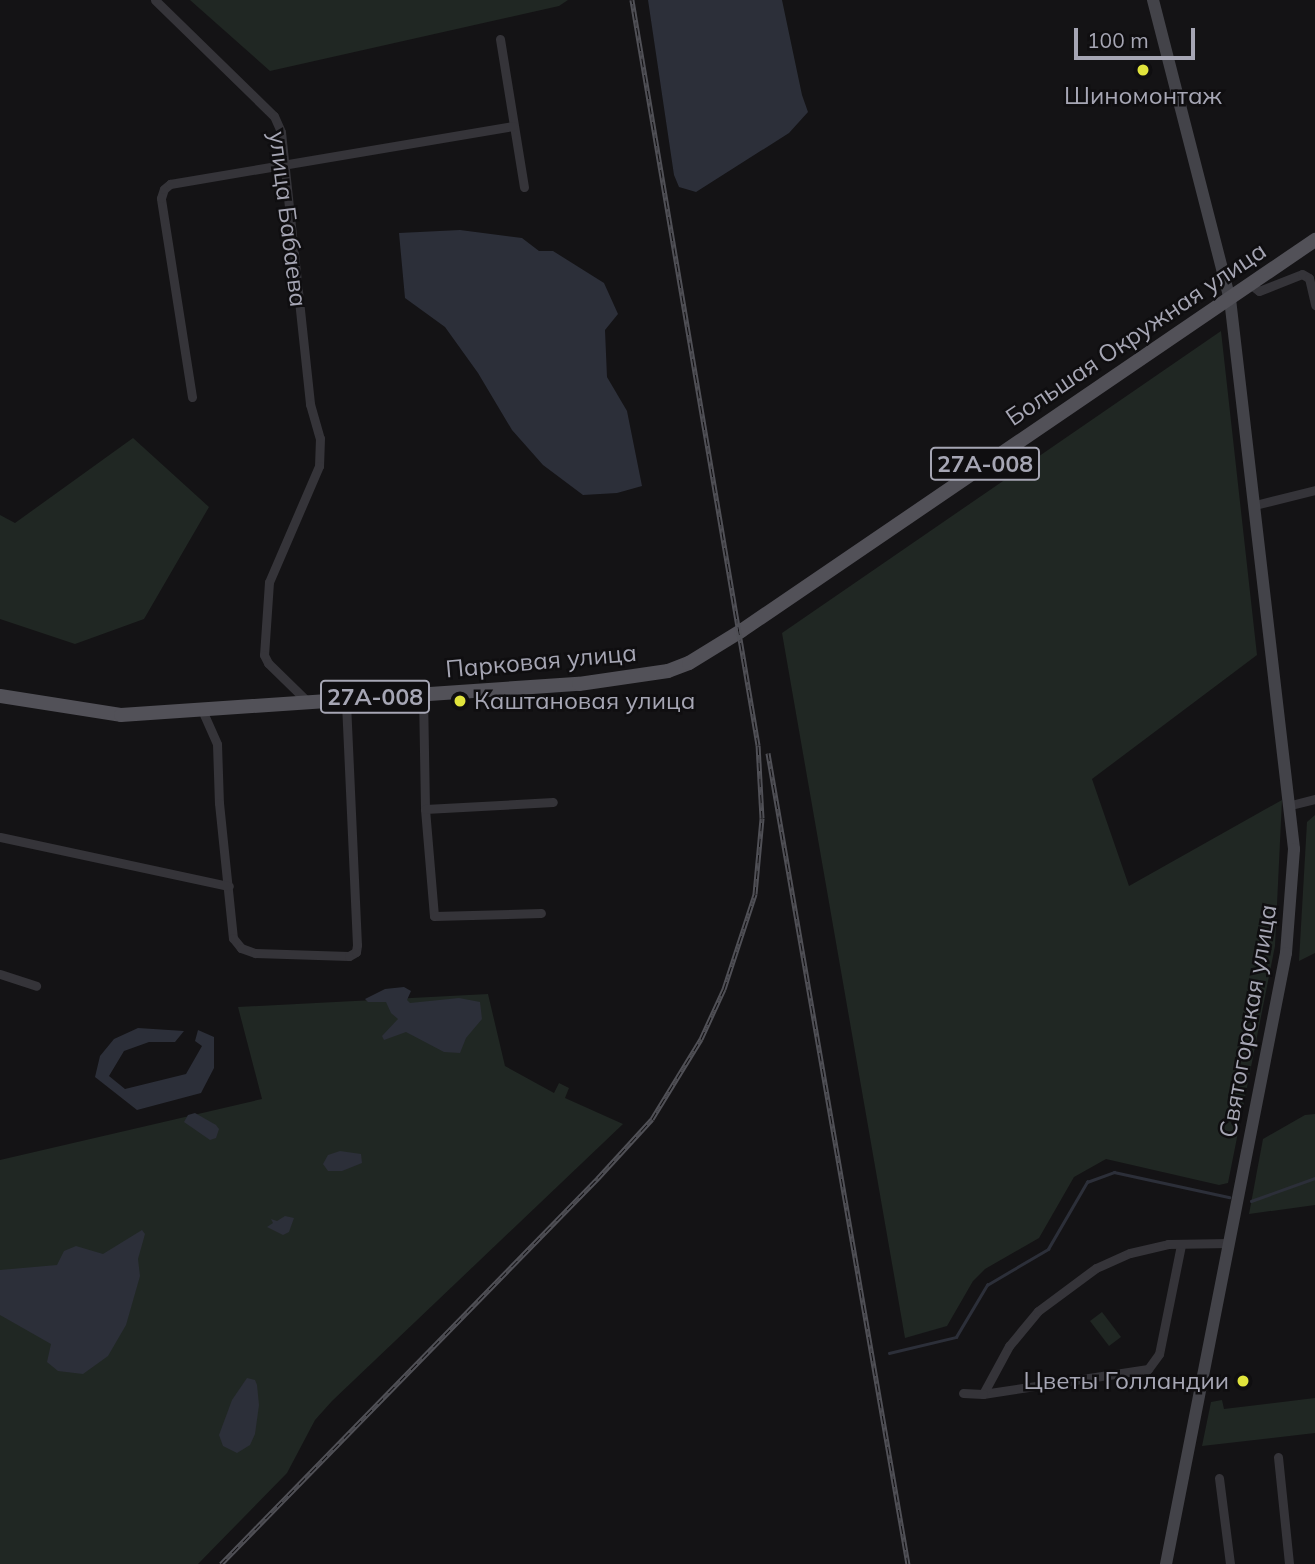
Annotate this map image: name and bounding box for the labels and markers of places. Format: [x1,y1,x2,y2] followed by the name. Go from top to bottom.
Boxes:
[1135,62,1151,78] marker: Шиномонтаж
[1064,82,1222,110] place label: Шиномонтаж
[474,687,695,715] place label: Каштановая улица
[452,693,468,709] marker: Каштановая улица
[1023,1367,1229,1395] place label: Цветы Голландии
[1235,1373,1251,1389] marker: Цветы Голландии

